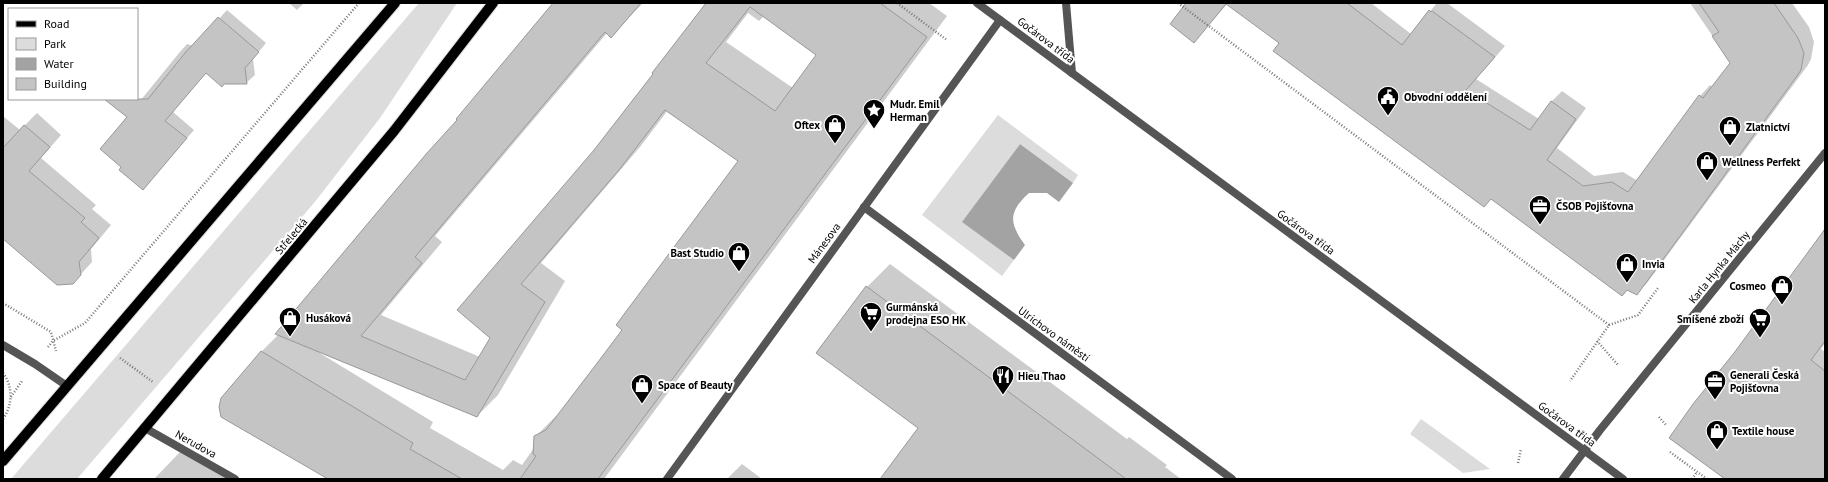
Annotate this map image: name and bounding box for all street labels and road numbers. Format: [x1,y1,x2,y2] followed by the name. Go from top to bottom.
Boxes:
[1015,14,1077,66] street label: Gočárova třída
[1274,206,1338,258] street label: Gočárova třída
[272,215,310,257] street label: Střelecká
[805,220,843,266] street label: Mánesova
[1685,227,1753,306] street label: Karla Hynka Máchy
[1015,303,1093,365] street label: Ulrichovo náměstí
[1535,398,1599,450] street label: Gočárova třída
[173,427,219,461] street label: Nerudova

